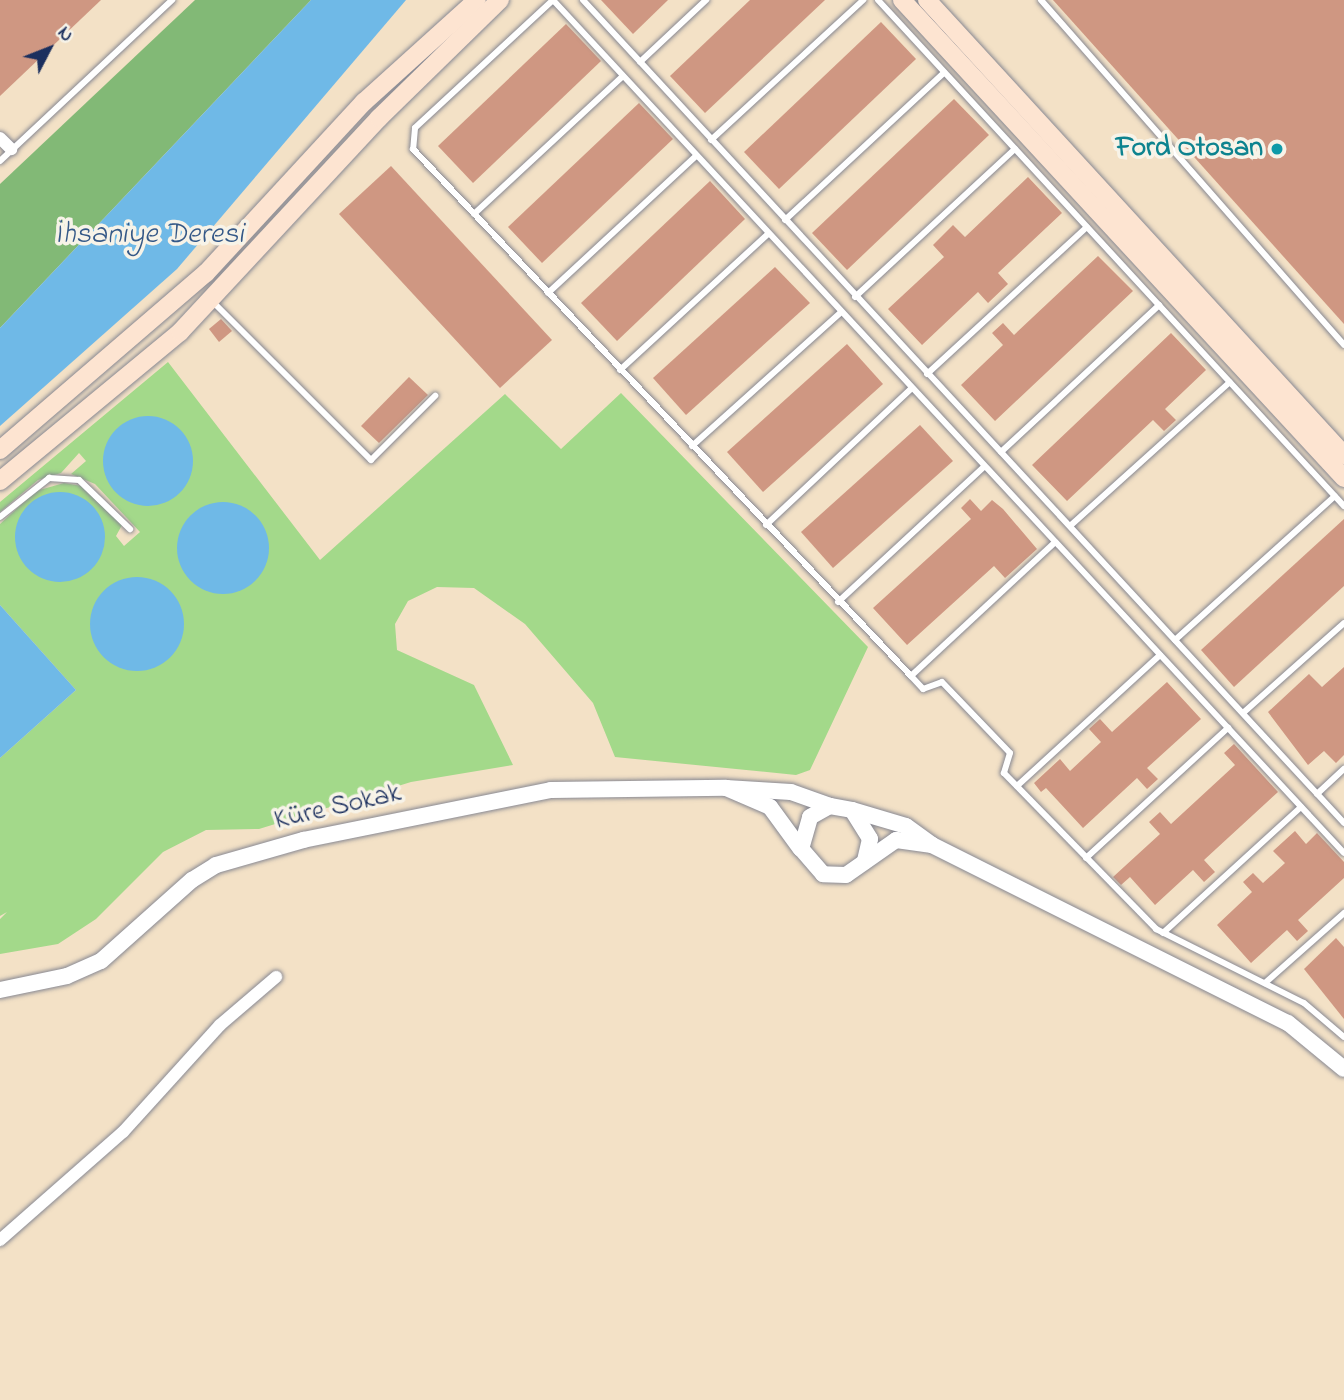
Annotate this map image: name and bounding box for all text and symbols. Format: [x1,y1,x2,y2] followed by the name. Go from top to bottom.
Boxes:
[14,14,84,84] north arrow
[51,21,79,48] text: N
[1116,132,1263,166] place label: Ford Otosan
[1269,141,1285,157] marker: Ford Otosan
[54,217,244,253] water label: İhsaniye Deresi
[271,777,405,839] street label: Küre Sokak

